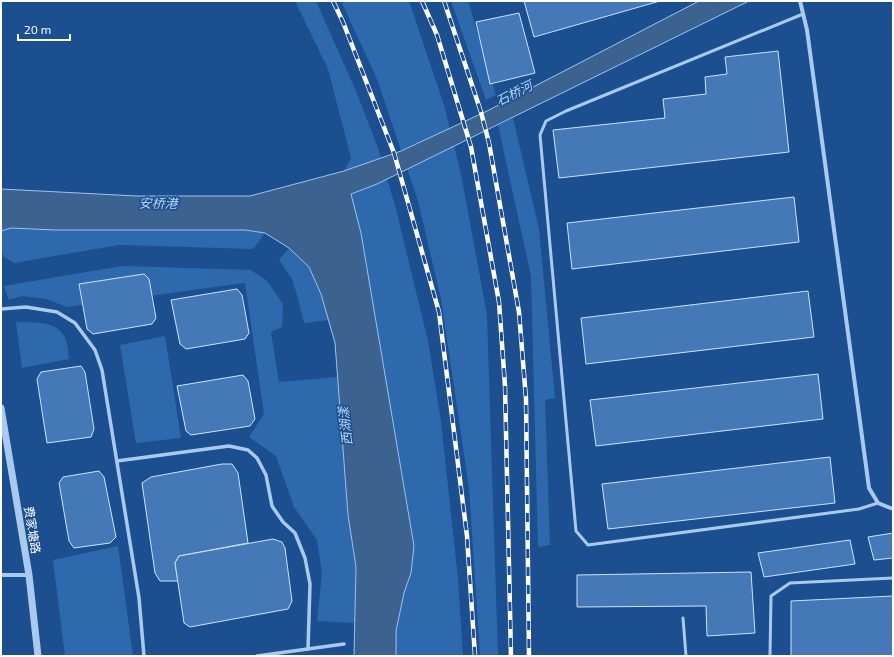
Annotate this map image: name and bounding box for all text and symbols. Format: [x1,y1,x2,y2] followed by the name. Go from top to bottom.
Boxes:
[18,16,70,42] scale bar
[24,22,51,36] text: 20 m
[493,76,538,109] water label: 石桥河
[138,195,180,211] water label: 安桥港
[334,404,355,446] water label: 西湖漾
[22,505,44,555] street label: 费家塘路

